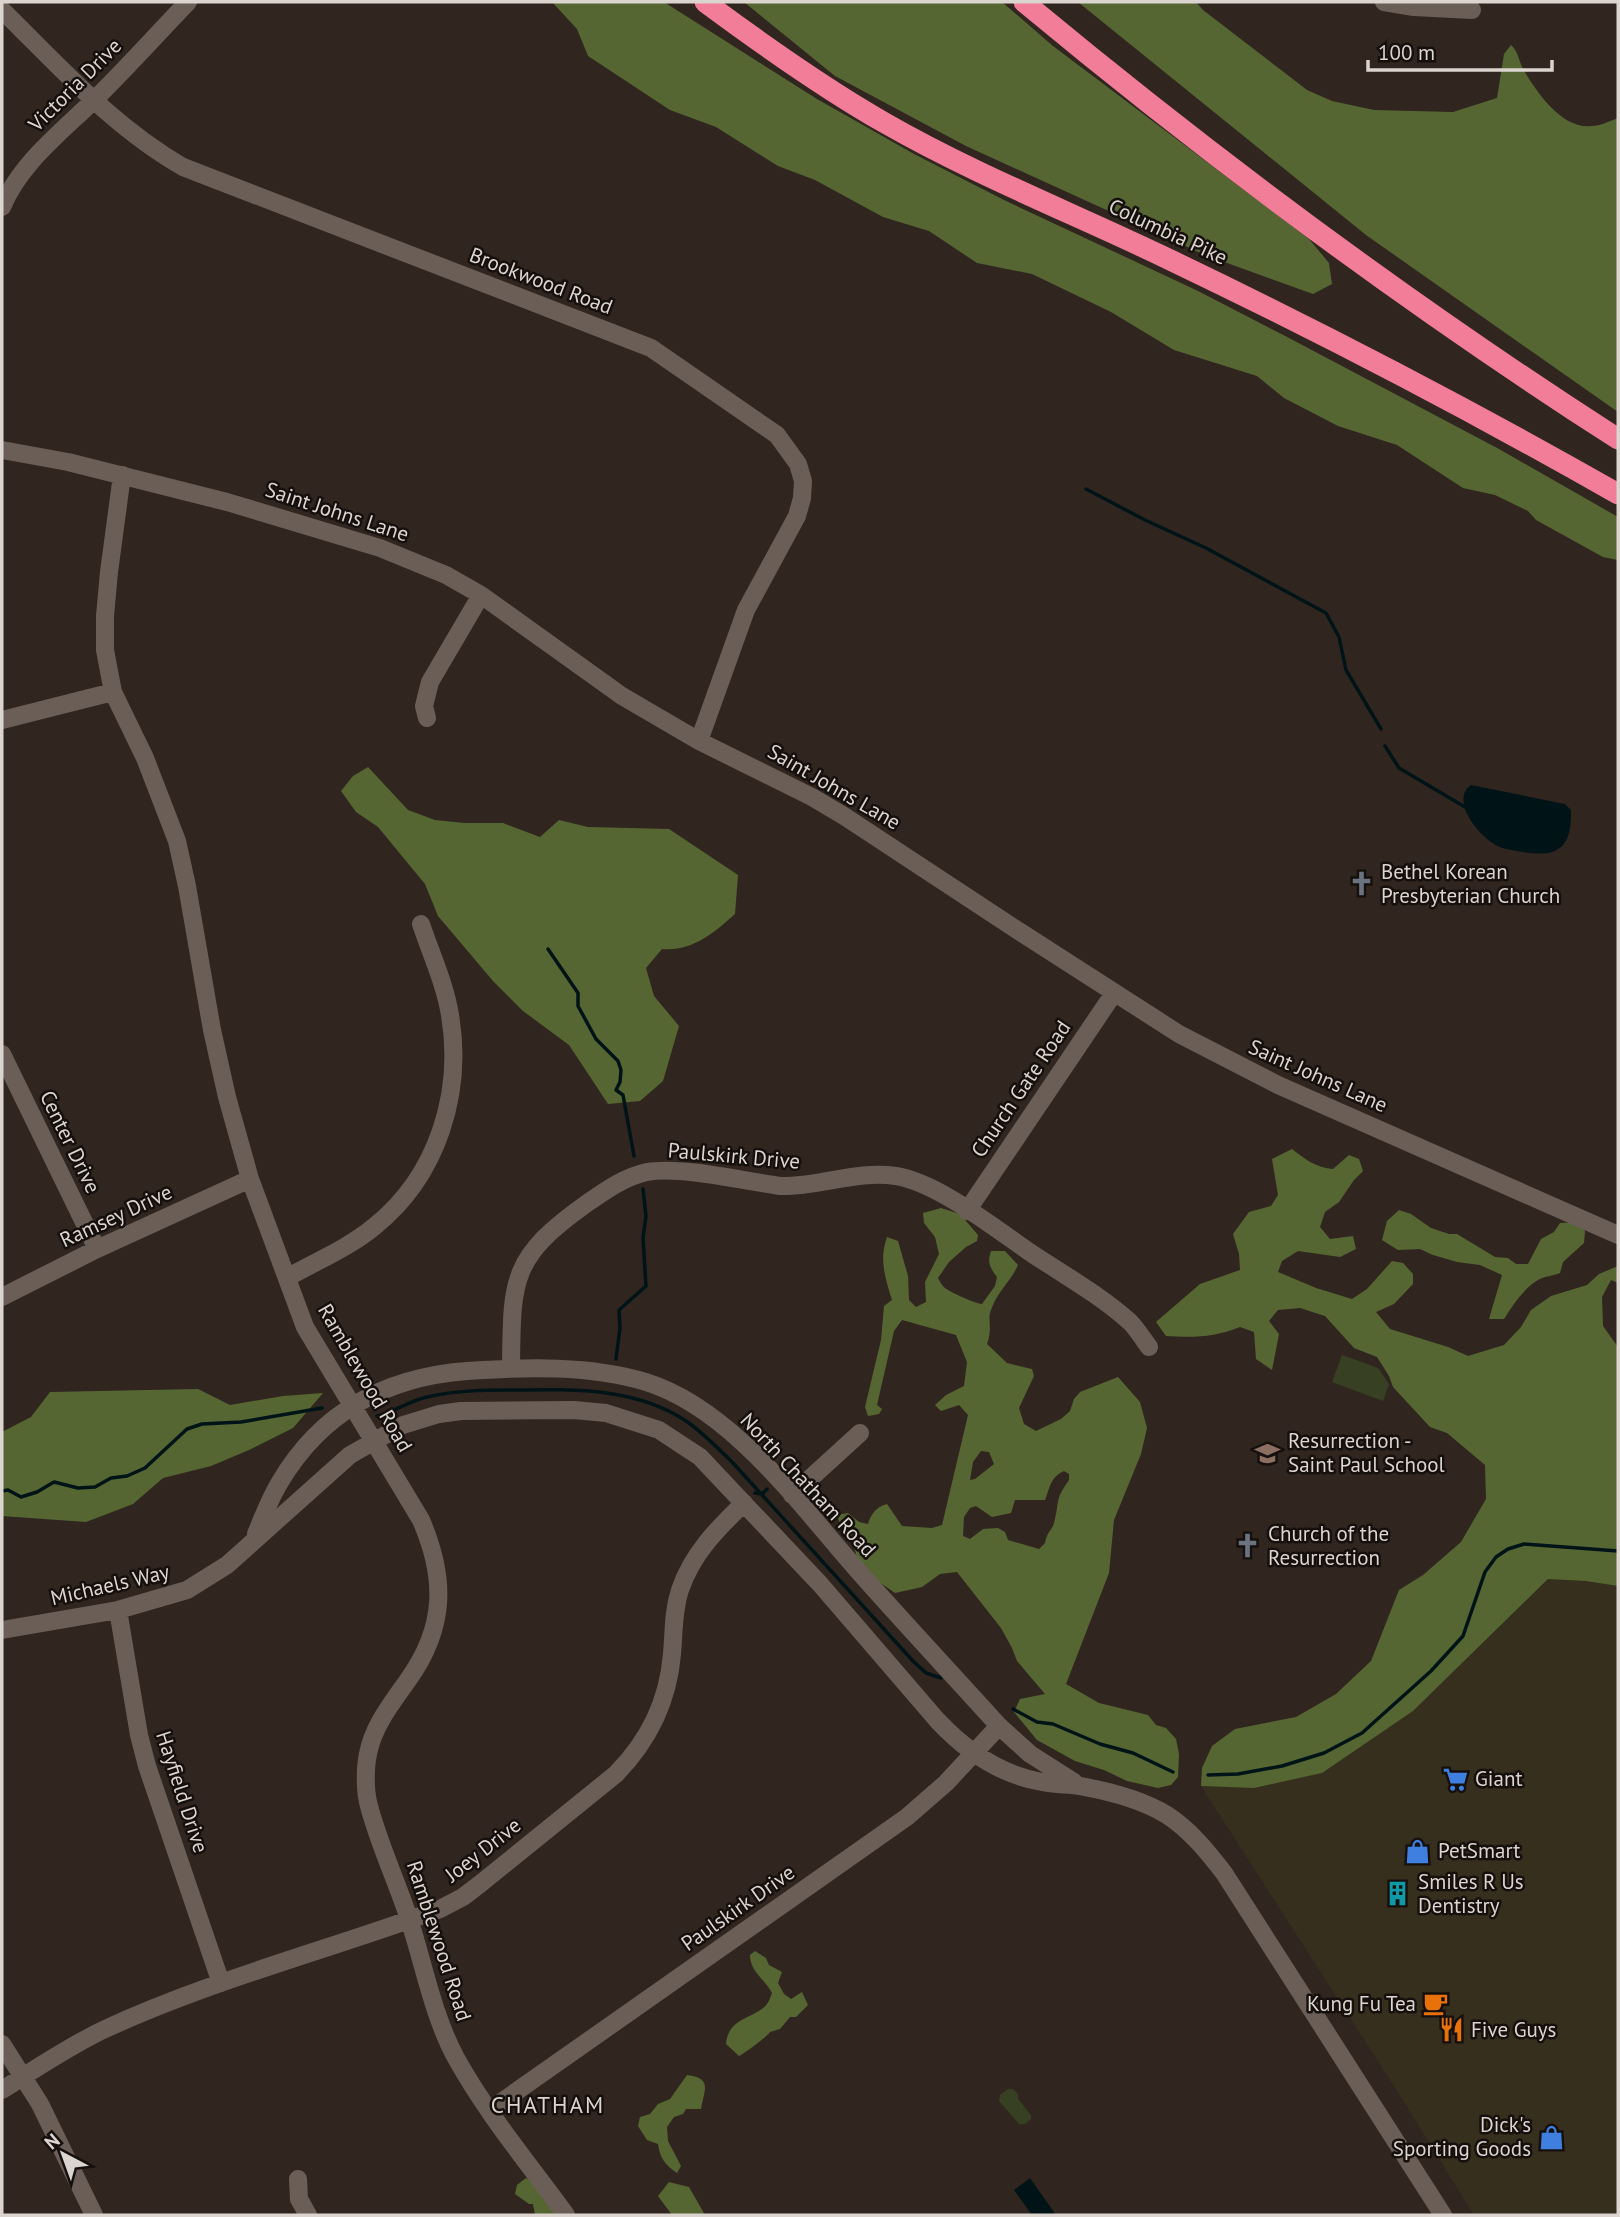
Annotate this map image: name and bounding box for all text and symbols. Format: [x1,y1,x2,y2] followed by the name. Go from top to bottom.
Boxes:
[1368,28,1552,72] scale bar
[22,32,127,138] street label: Victoria Drive
[1378,39,1435,66] text: 100 m
[1105,192,1232,271] street label: Columbia Pike
[466,241,617,320] street label: Brookwood Road
[262,476,412,547] street label: Saint Johns Lane
[763,738,906,836] street label: Saint Johns Lane
[1381,858,1560,909] place label: Bethel Korean Presbyterian Church
[1347,870,1375,898] church icon: Bethel Korean Presbyterian Church
[965,1015,1076,1162] street label: Church Gate Road
[1245,1033,1392,1118] street label: Saint Johns Lane
[34,1086,107,1197] street label: Center Drive
[667,1136,801,1175] street label: Paulskirk Drive
[55,1178,176,1253] street label: Ramsey Drive
[312,1299,419,1457] street label: Ramblewood Road
[735,1407,882,1562] street label: North Chatham Road
[1288,1427,1445,1478] place label: Resurrection - Saint Paul School
[1254,1439,1282,1467] school or university icon: Resurrection - Saint Paul School
[1268,1520,1389,1571] place label: Church of the Resurrection
[1234,1532,1262,1560] church icon: Church of the Resurrection
[48,1558,172,1611] street label: Michaels Way
[150,1728,215,1856] street label: Hayfield Drive
[1441,1765,1469,1793] supermarket icon: Giant
[1475,1765,1523,1792] place label: Giant
[438,1811,526,1888] street label: Joey Drive
[1404,1837,1432,1865] shop icon: PetSmart
[1438,1837,1520,1864] place label: PetSmart
[401,1857,478,2024] street label: Ramblewood Road
[676,1858,800,1957] street label: Paulskirk Drive
[1418,1868,1524,1919] place label: Smiles R Us Dentistry
[1384,1880,1412,1908] building icon: Smiles R Us Dentistry
[1307,1990,1416,2017] place label: Kung Fu Tea
[1422,1990,1450,2018] cafe icon: Kung Fu Tea
[1437,2016,1465,2044] restaurant icon: Five Guys
[1471,2016,1556,2043] place label: Five Guys
[491,2090,605,2119] district label: CHATHAM
[1393,2111,1531,2162] place label: Dick's Sporting Goods
[28,2119,98,2189] north arrow
[1537,2123,1565,2151] shop icon: Dick's Sporting Goods
[39,2128,64,2154] text: N

